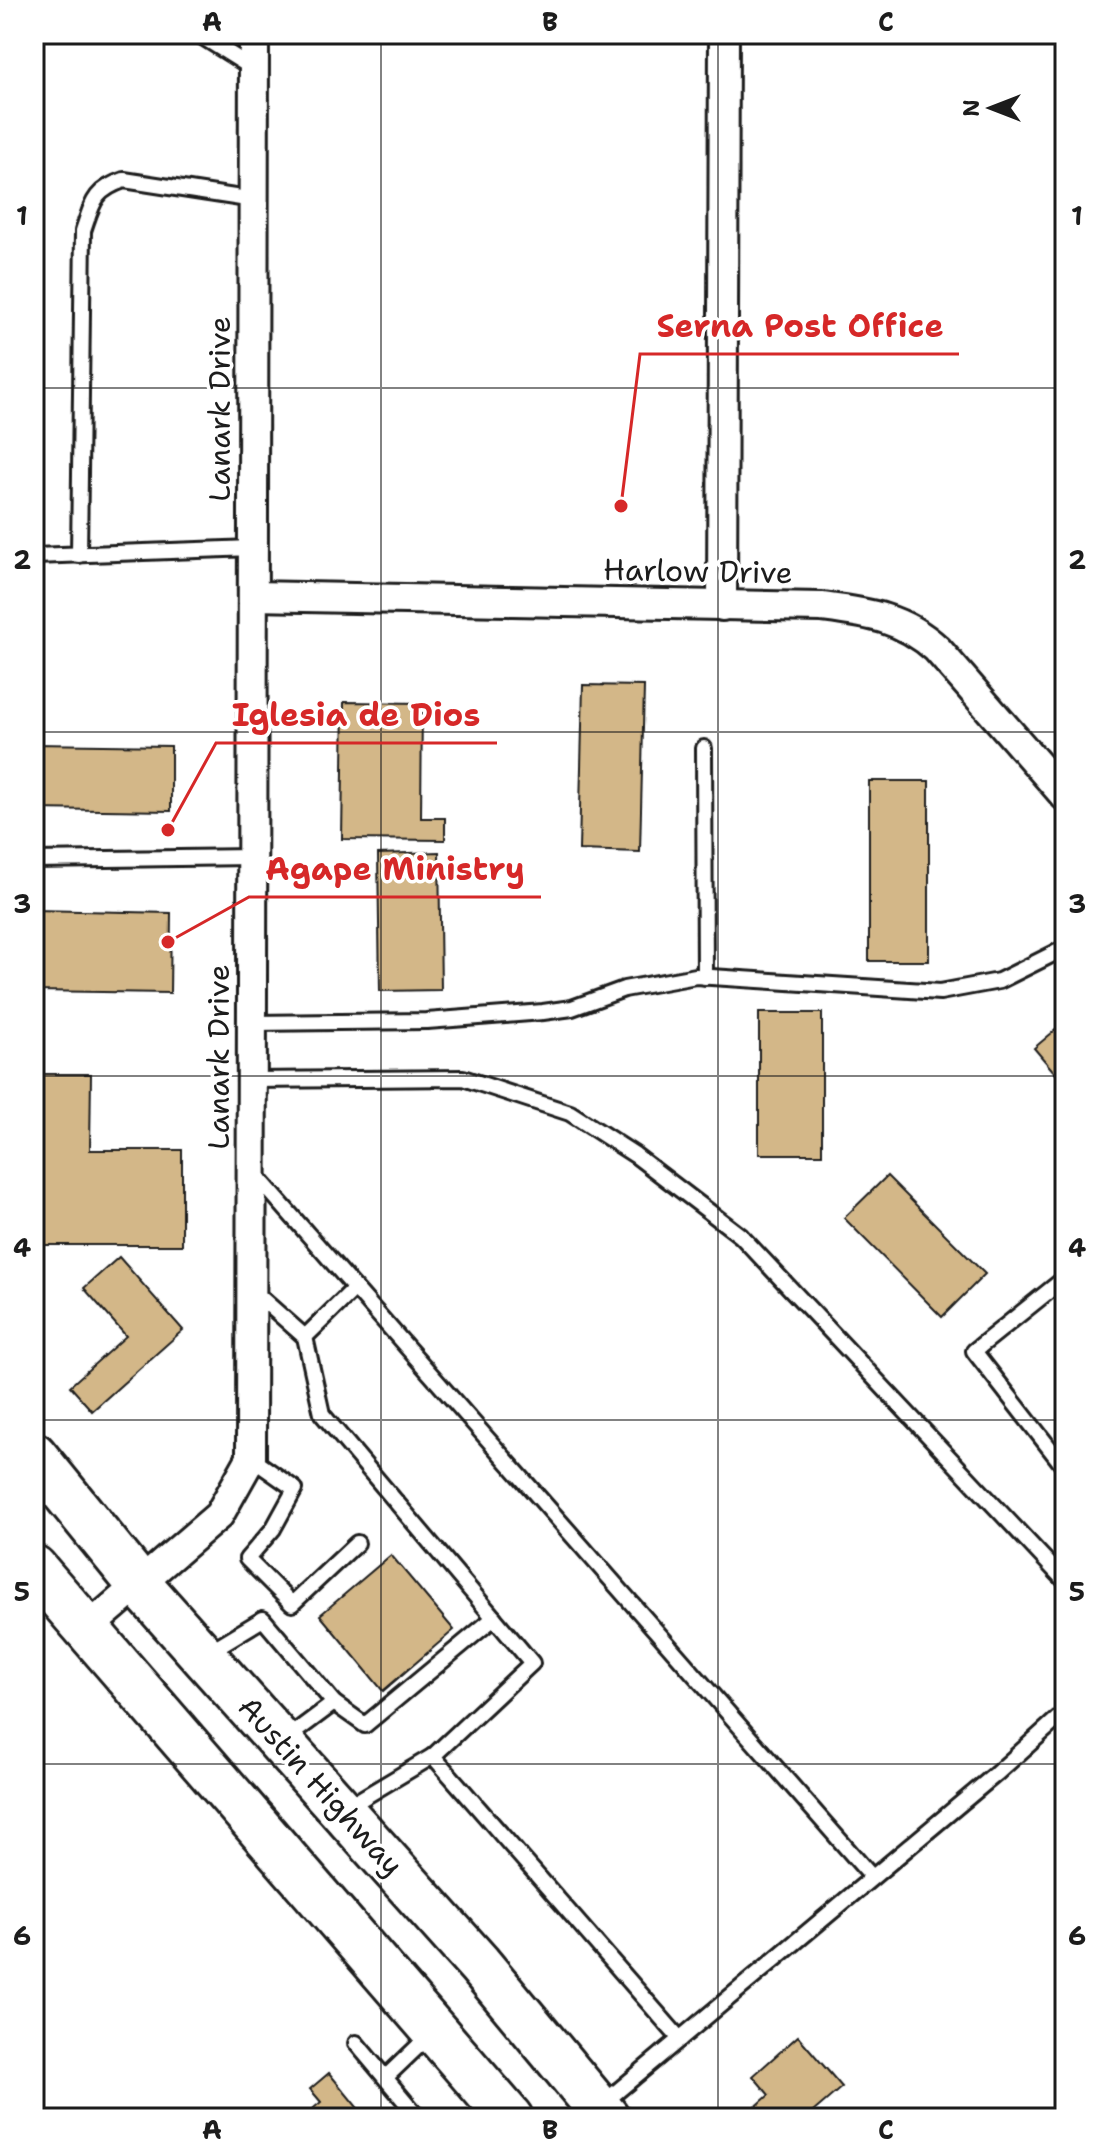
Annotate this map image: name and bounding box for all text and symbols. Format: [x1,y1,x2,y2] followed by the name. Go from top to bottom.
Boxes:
[202,4,222,39] text: A
[542,4,558,39] text: B
[878,4,894,39] text: C
[951,68,1031,148] north arrow
[957,99,986,117] text: N
[16,198,28,233] text: 1
[1071,198,1083,233] text: 1
[640,298,959,354] callout: Serna Post Office
[656,304,944,347] text: Serna Post Office
[199,316,240,502] street label: Lanark Drive
[13,542,31,577] text: 2
[1068,542,1086,577] text: 2
[603,549,793,593] street label: Harlow Drive
[216,687,497,743] callout: Iglesia de Dios
[232,693,480,736] text: Iglesia de Dios
[249,841,541,897] callout: Agape Ministry
[265,847,525,890] text: Agape Ministry
[13,886,31,921] text: 3
[1068,886,1086,921] text: 3
[198,964,239,1150] street label: Lanark Drive
[13,1230,31,1265] text: 4
[1068,1230,1086,1265] text: 4
[14,1574,30,1609] text: 5
[1069,1574,1085,1609] text: 5
[229,1687,413,1885] street label: Austin Highway
[13,1918,31,1953] text: 6
[1068,1918,1086,1953] text: 6
[202,2112,222,2147] text: A
[542,2112,558,2147] text: B
[878,2112,894,2147] text: C

